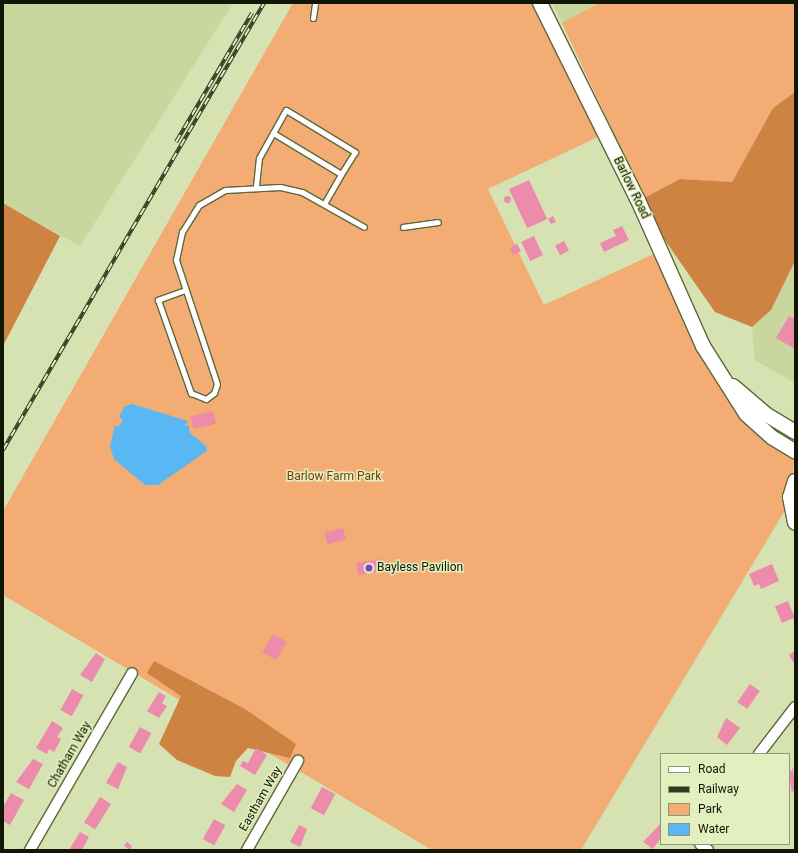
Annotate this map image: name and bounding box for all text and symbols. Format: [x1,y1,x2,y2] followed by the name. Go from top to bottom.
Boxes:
[610,155,652,221] street label: Barlow Road
[287,470,381,484] park label: Barlow Farm Park
[377,561,463,575] place label: Bayless Pavilion
[364,563,374,573] marker: Bayless Pavilion
[45,719,95,791] street label: Chatham Way
[660,753,790,845] legend
[698,762,726,776] text: Road
[237,764,285,834] street label: Eastham Way
[698,782,739,796] text: Railway
[698,802,722,816] text: Park
[698,822,729,836] text: Water

